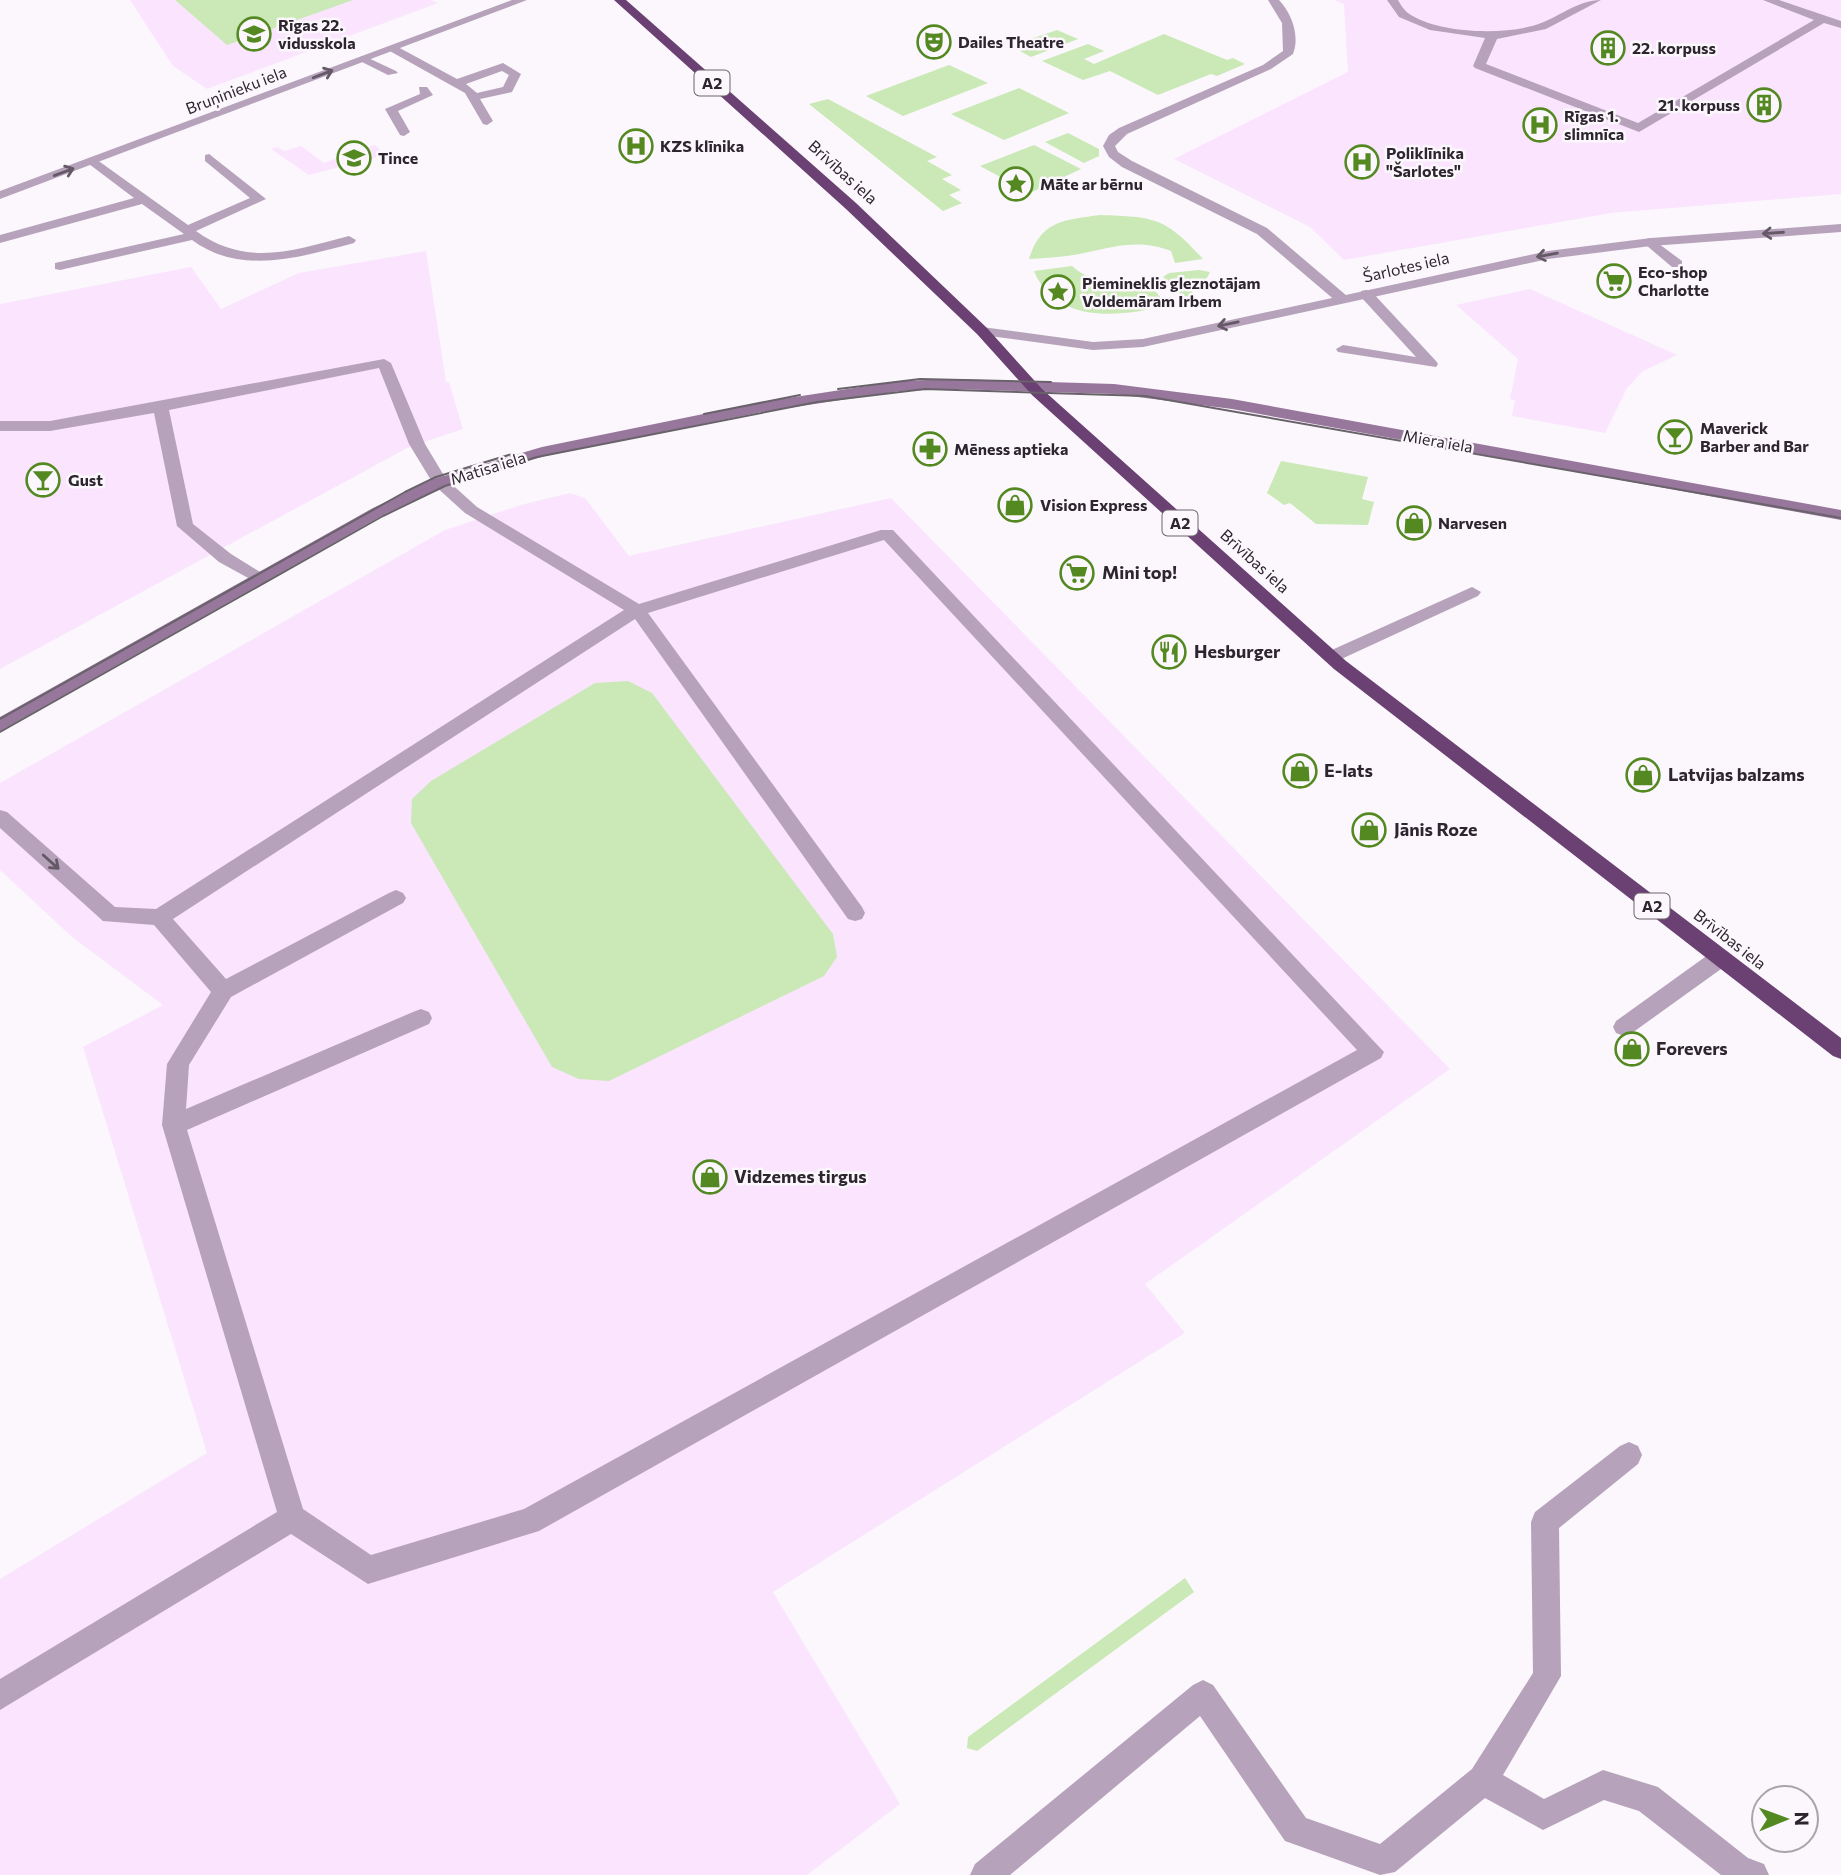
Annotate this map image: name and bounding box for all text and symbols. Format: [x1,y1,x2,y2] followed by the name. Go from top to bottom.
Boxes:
[235,15,273,53] school or university icon: Rīgas 22. vidusskola
[278,15,356,52] place label: Rīgas 22. vidusskola
[915,23,953,61] theatre icon: Dailes Theatre
[1589,29,1627,67] building icon: 22. korpuss
[958,32,1064,51] place label: Dailes Theatre
[1632,38,1716,57] place label: 22. korpuss
[183,62,290,119] street label: Bruņinieku iela
[311,67,333,79] one-way arrow
[694,71,730,96] road number: A2
[1745,86,1783,124] building icon: 21. korpuss
[1658,95,1740,114] place label: 21. korpuss
[1521,106,1559,144] hospital icon: Rīgas 1. slimnīca
[1564,106,1624,143] place label: Rīgas 1. slimnīca
[617,127,655,165] hospital icon: KZS klīnika
[660,136,744,155] place label: KZS klīnika
[805,136,882,208] street label: Brīvības iela
[335,139,373,177] school or university icon: Tince
[1343,143,1381,181] hospital icon: Poliklīnika "Šarlotes"
[1386,143,1464,180] place label: Poliklīnika "Šarlotes"
[378,148,418,167] place label: Tince
[52,164,74,177] one-way arrow
[997,165,1035,203] place icon: Māte ar bērnu
[1040,174,1143,193] place label: Māte ar bērnu
[1762,226,1785,239] one-way arrow
[1361,247,1451,286] street label: Šarlotes iela
[1536,249,1559,262] one-way arrow
[1595,262,1633,300] supermarket icon: Eco-shop Charlotte
[1638,262,1709,299] place label: Eco-shop Charlotte
[1039,273,1077,311] place icon: Piemineklis gleznotājam Voldemāram Irbem
[1082,273,1260,310] place label: Piemineklis gleznotājam Voldemāram Irbem
[1217,317,1240,331] one-way arrow
[1656,418,1694,456] bar icon: Maverick Barber and Bar
[1700,418,1809,455] place label: Maverick Barber and Bar
[1402,425,1474,456] street label: Miera iela
[911,430,949,468] pharmacy icon: Mēness aptieka
[954,439,1068,458] place label: Mēness aptieka
[448,447,528,488] street label: Matīsa iela
[24,461,62,499] bar icon: Gust
[68,470,103,489] place label: Gust
[996,486,1034,524] shop icon: Vision Express
[1040,495,1147,514] place label: Vision Express
[1395,504,1433,542] shop icon: Narvesen
[1162,510,1198,536] road number: A2
[1438,513,1507,532] place label: Narvesen
[1217,525,1294,597] street label: Brīvības iela
[1058,554,1096,592] supermarket icon: Mini top!
[1102,561,1177,583] place label: Mini top!
[1150,633,1188,671] restaurant icon: Hesburger
[1194,640,1281,662] place label: Hesburger
[1281,752,1319,790] shop icon: E-lats
[1624,756,1662,794] shop icon: Latvijas balzams
[1324,759,1373,781] place label: E-lats
[1668,763,1805,785] place label: Latvijas balzams
[1350,811,1388,849] shop icon: Jānis Roze
[1394,818,1478,840] place label: Jānis Roze
[42,854,60,870] one-way arrow
[1634,893,1670,918] road number: A2
[1690,905,1770,973] street label: Brīvības iela
[1613,1030,1651,1068] shop icon: Forevers
[1656,1037,1728,1059] place label: Forevers
[691,1158,729,1196] shop icon: Vidzemes tirgus
[734,1165,867,1187] place label: Vidzemes tirgus
[1750,1784,1820,1854] north arrow
[1791,1811,1814,1826] text: N

